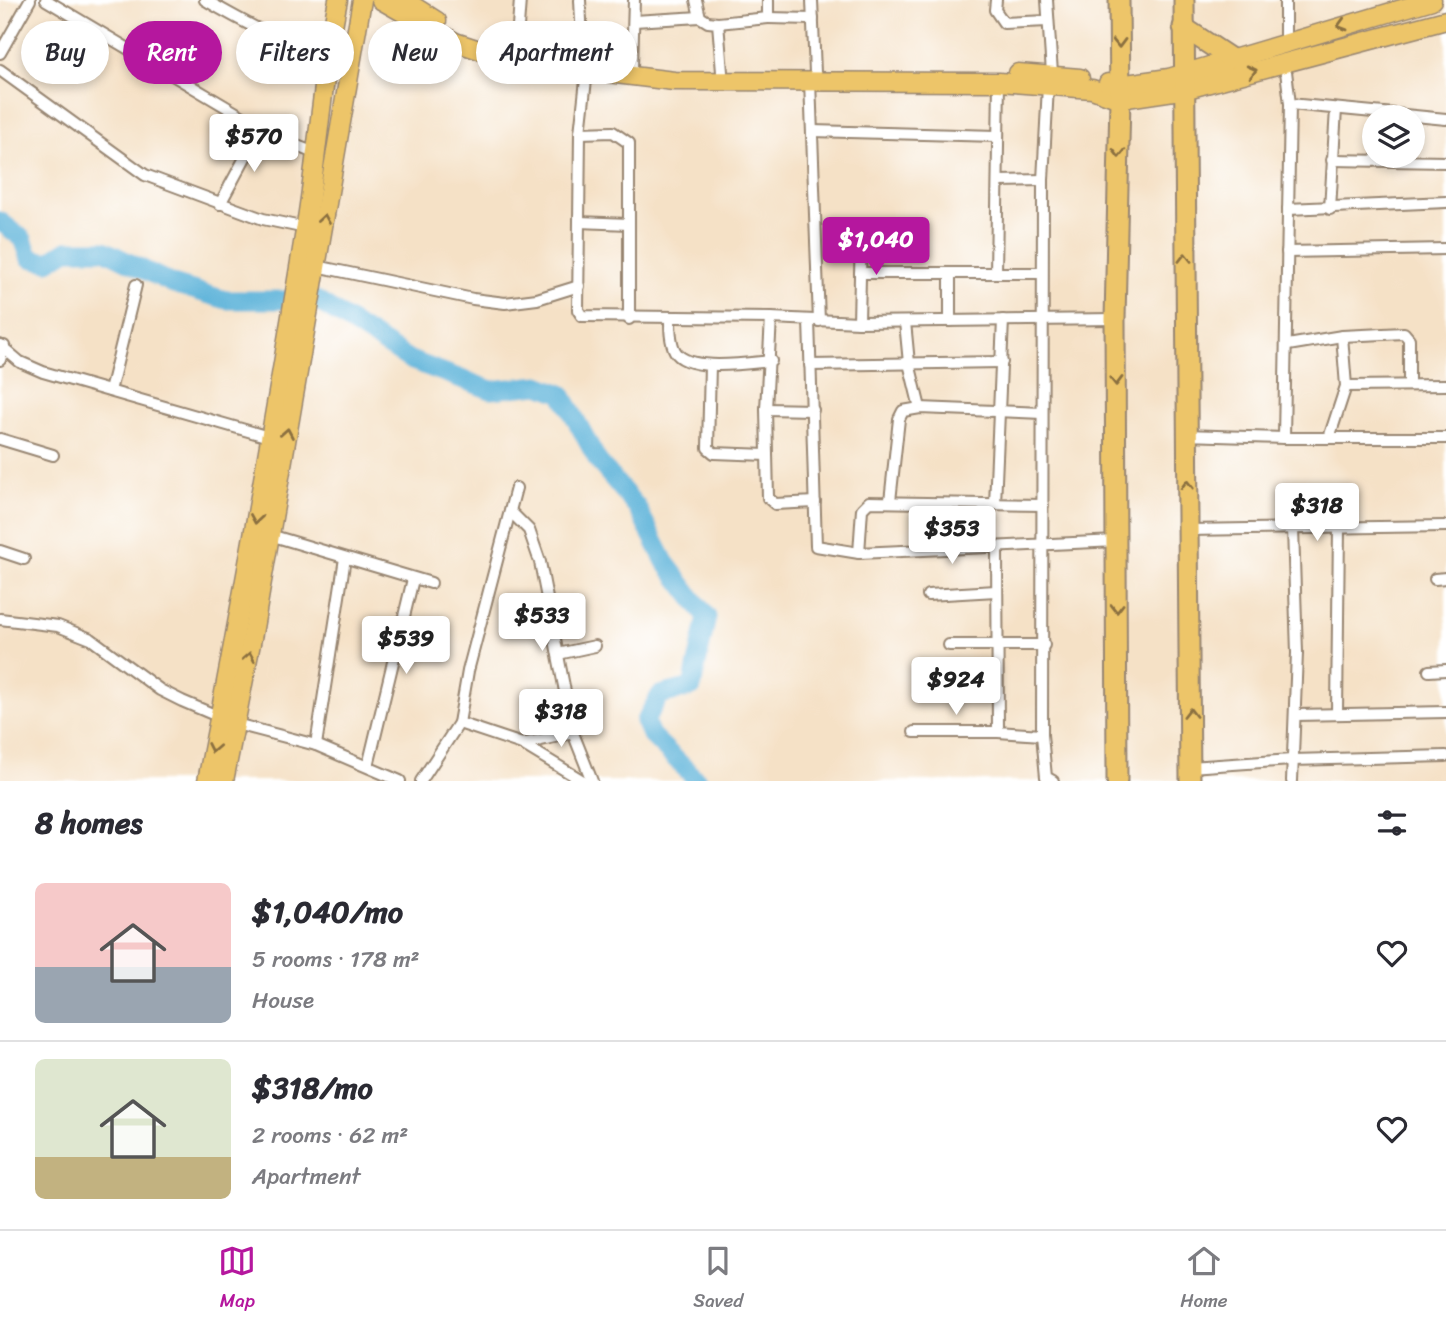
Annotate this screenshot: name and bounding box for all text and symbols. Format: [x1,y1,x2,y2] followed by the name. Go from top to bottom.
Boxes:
[1337,17,1349,31] one-way arrow
[21,21,109,84] chip: Buy
[123,21,222,84] chip: Rent
[236,21,354,84] chip: Filters
[368,21,462,84] chip: New
[476,21,637,84] chip: Apartment
[1111,38,1127,48] one-way arrow
[1246,64,1258,79] one-way arrow
[1362,105,1425,168] map controls
[1362,105,1425,168] button: layers
[213,114,295,174] pin: $570
[225,116,283,157] text: $570
[1111,149,1127,159] one-way arrow
[316,213,331,225] one-way arrow
[819,218,933,277] pin: $1,040
[839,219,913,260] text: $1,040
[1177,252,1193,263] one-way arrow
[1108,376,1124,387] one-way arrow
[279,427,294,439] one-way arrow
[1179,480,1195,490] one-way arrow
[1276,484,1358,543] pin: $318
[1291,485,1343,526] text: $318
[911,506,993,566] pin: $353
[925,508,979,549] text: $353
[249,513,264,525] one-way arrow
[501,594,583,653] pin: $533
[515,595,569,636] text: $533
[1109,604,1125,614] one-way arrow
[365,616,447,676] pin: $539
[378,618,434,659] text: $539
[241,651,256,663] one-way arrow
[915,658,997,717] pin: $924
[927,659,985,700] text: $924
[520,690,602,749] pin: $318
[535,691,587,732] text: $318
[1182,707,1198,718] one-way arrow
[207,742,222,754] one-way arrow
[35,796,143,850] text: 8 homes
[1373,804,1411,842] icon: filters
[252,885,403,939] text: $1,040/mo
[91,911,175,995] icon: home
[1373,934,1411,972] icon: heart
[252,939,420,980] text: 5 rooms · 178 m²
[252,980,314,1021] text: House
[252,1061,373,1115] text: $318/mo
[91,1087,175,1171] icon: home
[1373,1110,1411,1148] icon: heart
[252,1115,408,1156] text: 2 rooms · 62 m²
[252,1156,361,1197] text: Apartment
[218,1242,256,1317] tab: Map
[693,1242,743,1317] tab: Saved
[1180,1242,1228,1317] tab: Home

